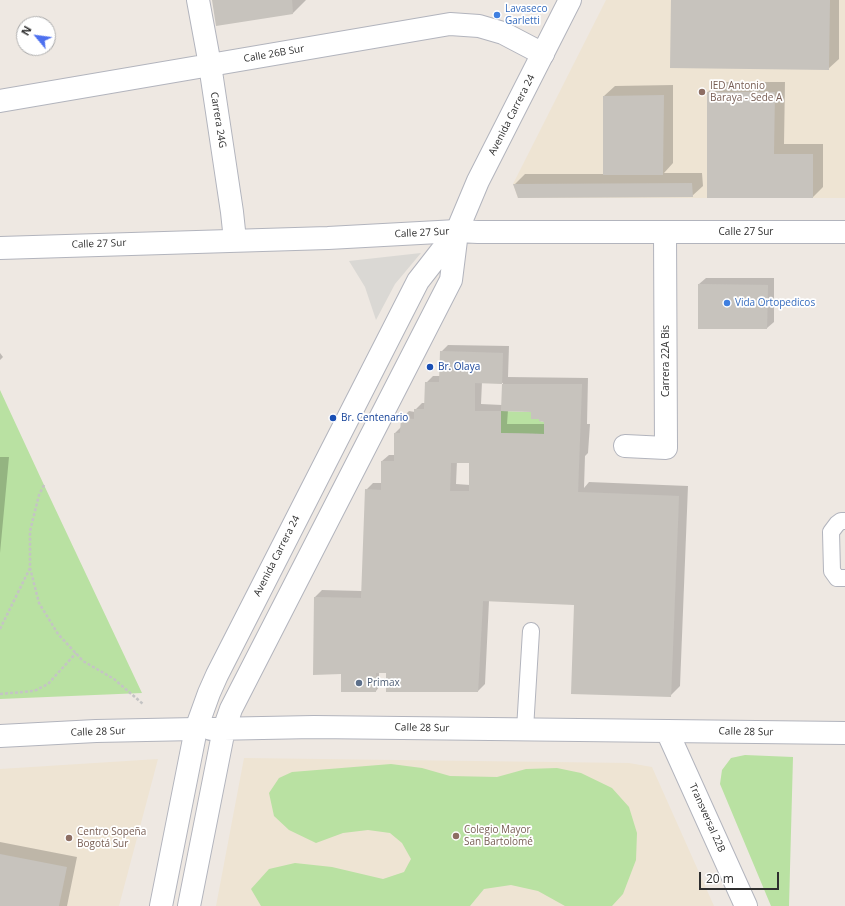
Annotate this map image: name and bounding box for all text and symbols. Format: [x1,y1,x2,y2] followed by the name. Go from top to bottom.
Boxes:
[505,3,548,26] place label: Lavaseco Garletti
[492,10,502,20] marker: Lavaseco Garletti
[16,16,56,56] north arrow
[17,23,35,38] text: N
[243,43,305,65] street label: Calle 26B Sur
[486,73,538,157] street label: Avenida Carrera 24
[710,80,782,104] place label: IED Antonio Baraya - Sede A
[697,87,707,97] marker: IED Antonio Baraya - Sede A
[208,91,228,149] street label: Carrera 24G
[394,226,450,240] street label: Calle 27 Sur
[719,226,773,238] street label: Calle 27 Sur
[71,237,127,251] street label: Calle 27 Sur
[735,297,815,309] place label: Vida Ortopedicos
[722,298,732,308] marker: Vida Ortopedicos
[660,325,672,397] street label: Carrera 22A Bis
[438,361,480,373] place label: Br. Olaya
[425,362,435,372] marker: Br. Olaya
[341,412,408,424] place label: Br. Centenario
[328,413,338,423] marker: Br. Centenario
[251,514,303,598] street label: Avenida Carrera 24
[367,677,400,689] place label: Primax
[354,678,364,688] marker: Primax
[394,722,450,734] street label: Calle 28 Sur
[70,725,126,739] street label: Calle 28 Sur
[718,726,774,738] street label: Calle 28 Sur
[686,782,728,854] street label: Transversal 22B
[464,824,533,848] place label: Colegio Mayor San Bartolomé
[77,826,146,850] place label: Centro Sopeña Bogotá Sur
[451,831,461,841] marker: Colegio Mayor San Bartolomé
[64,833,74,843] marker: Centro Sopeña Bogotá Sur
[701,864,781,890] scale bar
[706,870,734,887] text: 20 m

